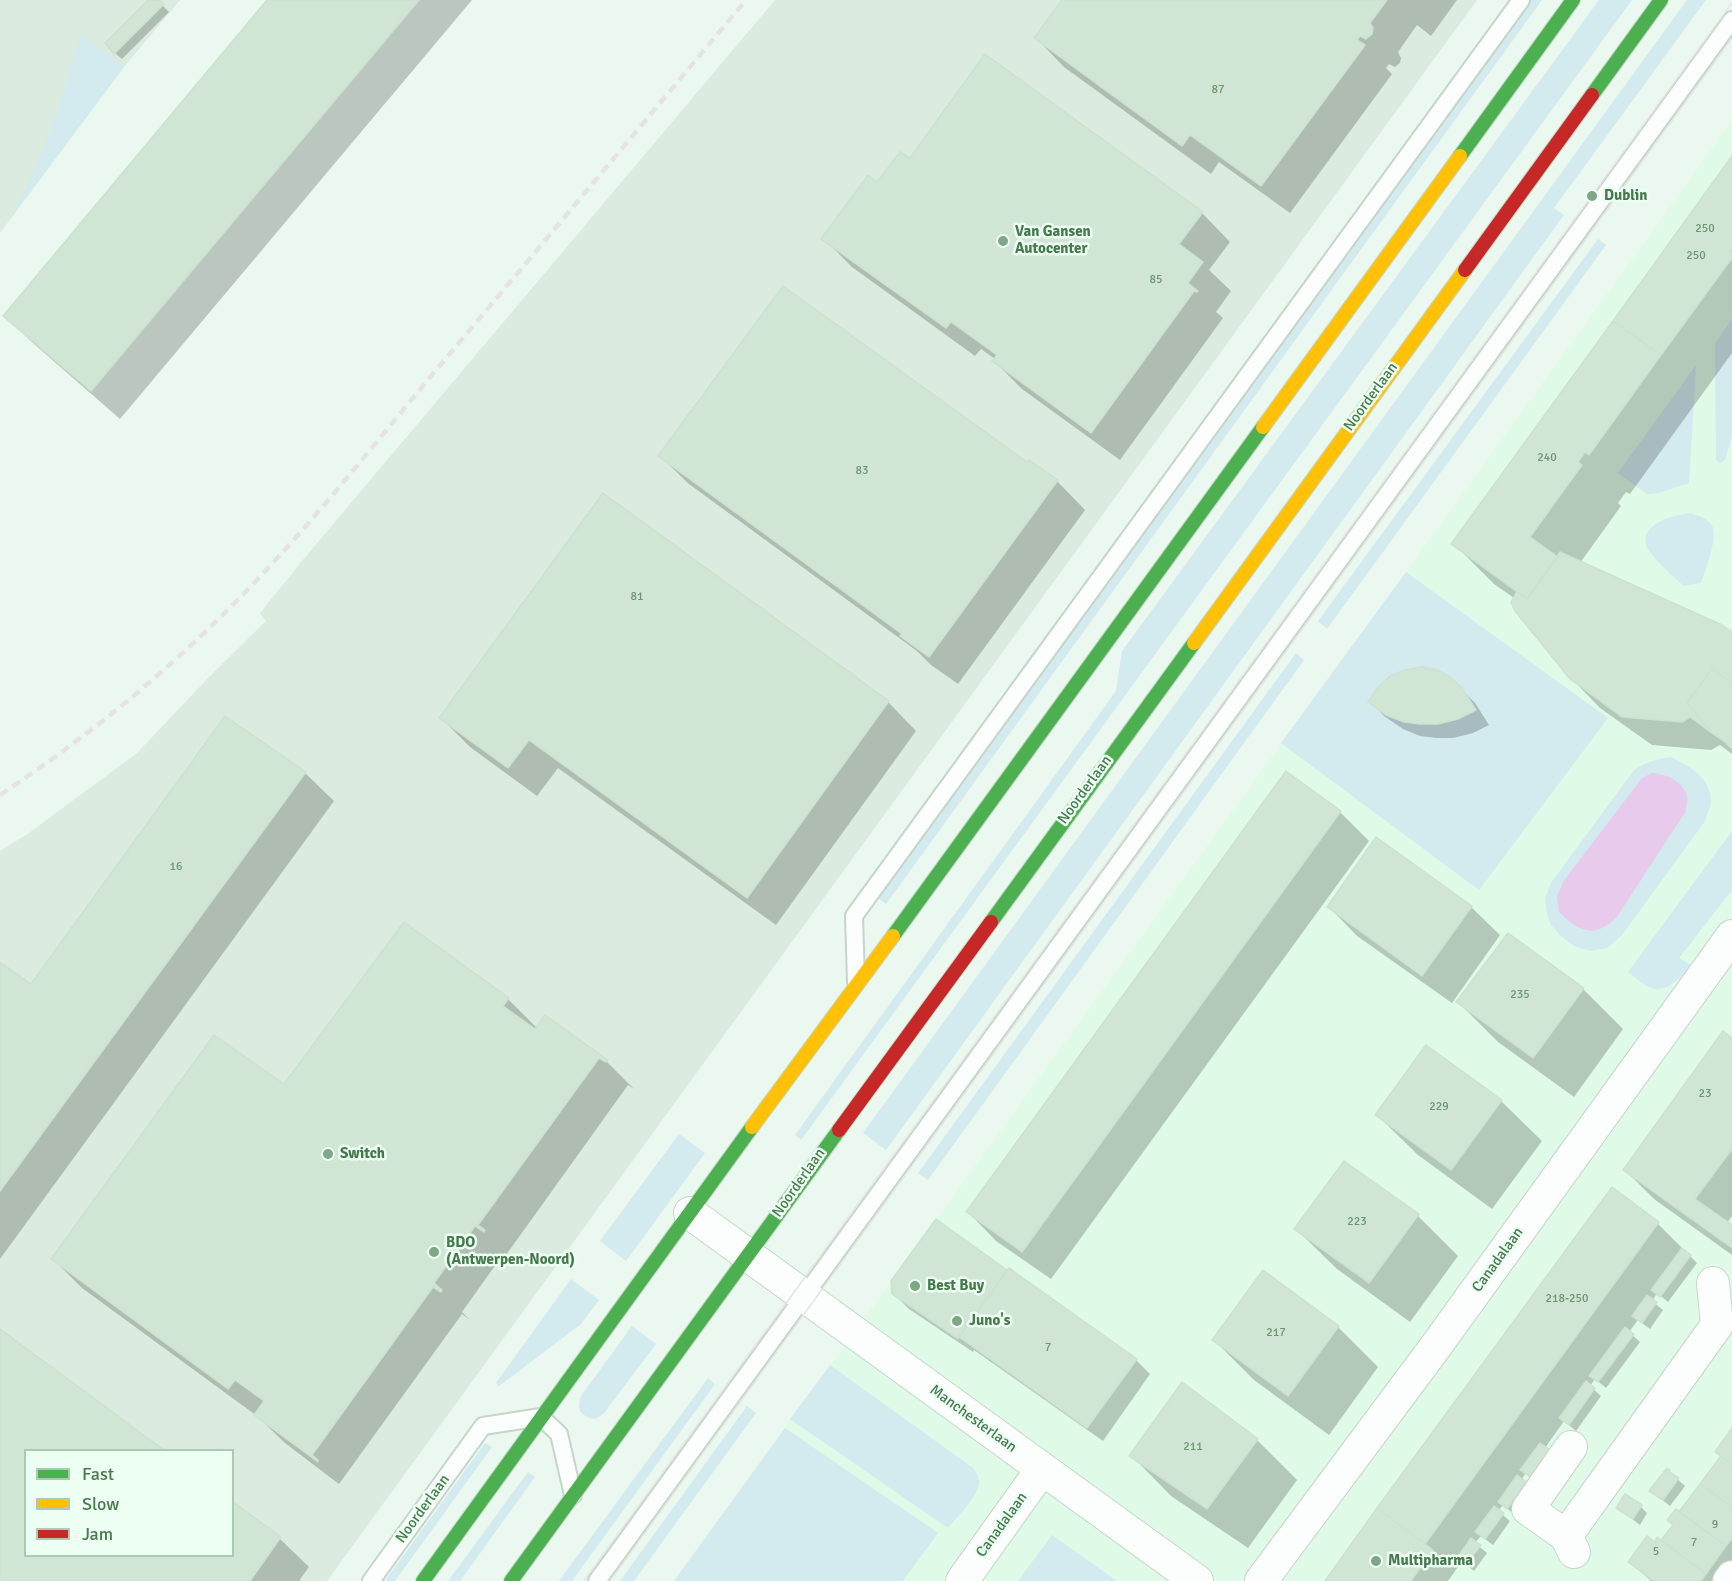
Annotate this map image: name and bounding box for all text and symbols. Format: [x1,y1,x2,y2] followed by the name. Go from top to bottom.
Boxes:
[1212,83,1224,97] house number: 87
[1604,187,1647,205] place label: Dublin
[1585,189,1599,203] marker: Dublin
[1695,222,1715,236] house number: 250
[1015,223,1091,258] place label: Van Gansen Autocenter
[996,234,1010,248] marker: Van Gansen Autocenter
[1686,249,1706,263] house number: 250
[1150,273,1162,287] house number: 85
[1340,359,1402,435] street label: Noorderlaan
[1537,451,1557,465] house number: 240
[856,464,868,478] house number: 83
[631,590,643,604] house number: 81
[1054,752,1116,828] street label: Noorderlaan
[170,860,182,874] house number: 16
[1510,988,1530,1002] house number: 235
[1699,1087,1711,1101] house number: 23
[1429,1100,1449,1114] house number: 229
[340,1145,385,1163] place label: Switch
[769,1145,829,1221] street label: Noorderlaan
[321,1147,335,1161] marker: Switch
[1347,1215,1367,1229] house number: 223
[1468,1224,1528,1296] street label: Canadalaan
[446,1234,575,1269] place label: BDO (Antwerpen-Noord)
[427,1245,441,1259] marker: BDO (Antwerpen-Noord)
[927,1277,984,1295] place label: Best Buy
[908,1279,922,1293] marker: Best Buy
[1545,1292,1589,1306] house number: 218-250
[969,1312,1010,1330] place label: Juno's
[950,1314,964,1328] marker: Juno's
[1266,1326,1286,1340] house number: 217
[1045,1341,1051,1355] house number: 7
[926,1381,1020,1457] street label: Manchesterlaan
[1183,1440,1203,1454] house number: 211
[24,1449,234,1557] legend
[82,1463,114,1485] text: Fast
[392,1471,454,1547] street label: Noorderlaan
[972,1489,1032,1561] street label: Canadalaan
[82,1493,119,1515] text: Slow
[1712,1518,1718,1532] house number: 9
[82,1523,113,1545] text: Jam
[1691,1536,1697,1550] house number: 7
[1653,1545,1659,1559] house number: 5
[1388,1552,1473,1570] place label: Multipharma
[1369,1554,1383,1568] marker: Multipharma

